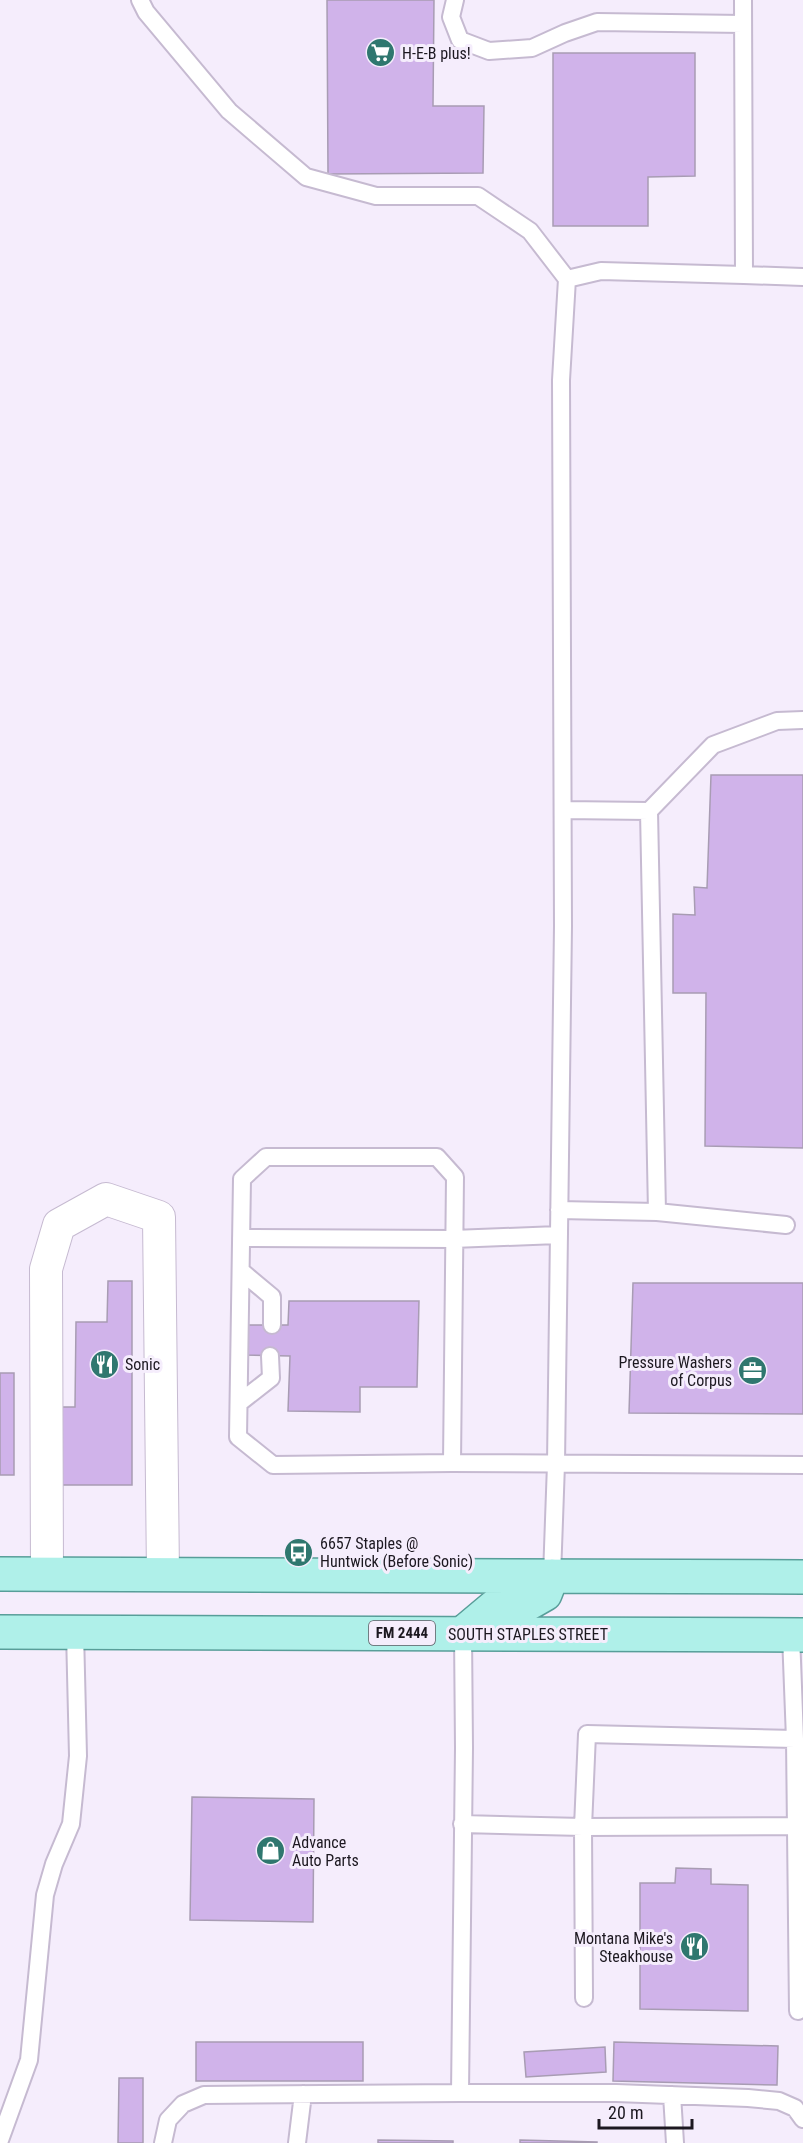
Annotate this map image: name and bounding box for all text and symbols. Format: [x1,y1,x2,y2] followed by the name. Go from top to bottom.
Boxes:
[365,37,397,69] supermarket icon: H-E-B plus!
[402,44,471,63] place label: H-E-B plus!
[88,1348,120,1380] restaurant icon: Sonic
[618,1353,732,1390] place label: Pressure Washers of Corpus
[125,1355,160,1374] place label: Sonic
[737,1355,769,1387] office icon: Pressure Washers of Corpus
[320,1534,473,1571] place label: 6657 Staples @ Huntwick (Before Sonic)
[283,1536,315,1568] bus stop icon: 6657 Staples @ Huntwick (Before Sonic)
[369,1621,435,1645] road number: FM 2444
[448,1625,608,1644] street label: SOUTH STAPLES STREET
[292,1833,359,1870] place label: Advance Auto Parts
[255,1835,287,1867] shop icon: Advance Auto Parts
[574,1929,673,1966] place label: Montana Mike's Steakhouse
[678,1931,710,1963] restaurant icon: Montana Mike's Steakhouse
[599,2092,692,2130] scale bar
[608,2102,643,2123] text: 20 m

